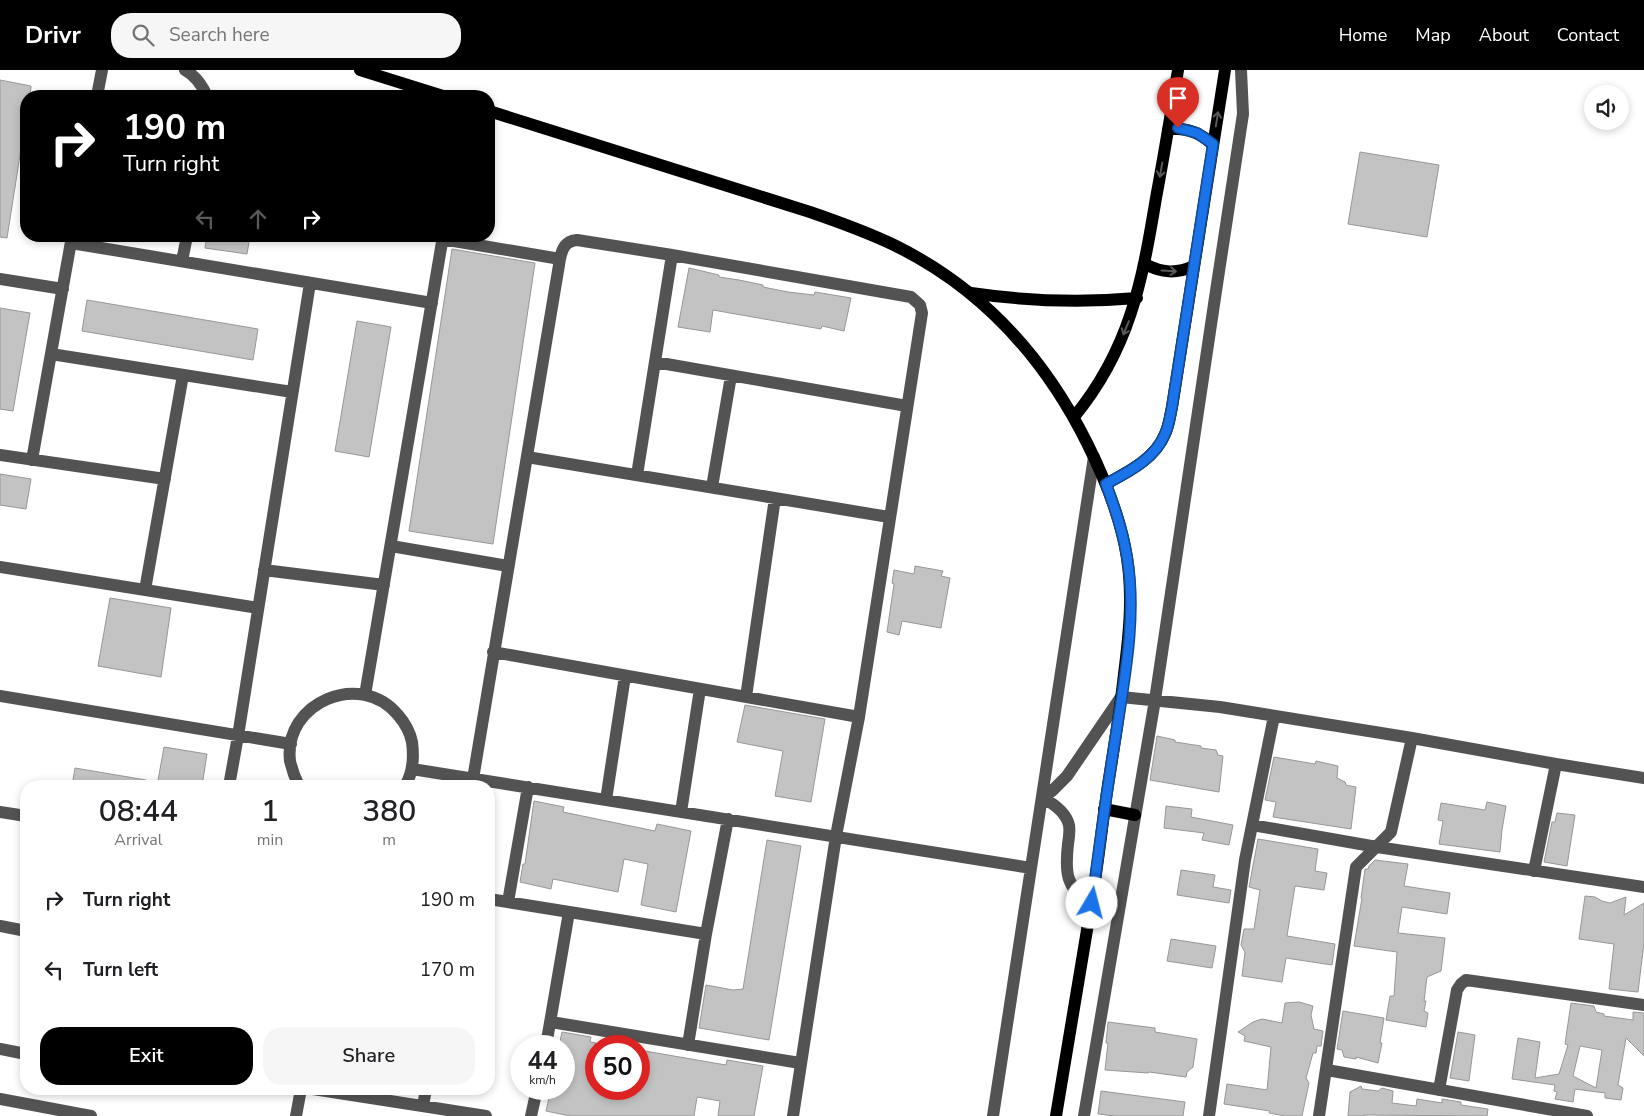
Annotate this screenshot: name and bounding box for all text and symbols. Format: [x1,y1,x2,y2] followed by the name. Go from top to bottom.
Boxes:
[111,13,461,58] search box
[25,19,81,51] text: Drivr
[129,21,157,49] icon: search
[169,22,270,48] text: Search here
[1339,23,1387,47] text: Home
[1415,23,1451,47] text: Map
[1479,23,1529,47] text: About
[1557,23,1619,47] text: Contact
[1157,77,1199,128] pin
[1164,84,1192,112] icon: arrive
[1584,85,1629,130] map controls
[1584,85,1629,130] button: sound
[123,104,226,151] text: 190 m
[40,110,105,175] icon: right
[1213,112,1223,128] one-way arrow
[123,149,219,179] text: Turn right
[1156,161,1166,177] one-way arrow
[191,205,219,233] icon: left
[244,205,272,233] icon: ahead
[297,205,325,233] icon: right
[1161,267,1177,276] one-way arrow
[1121,320,1130,335] one-way arrow
[99,791,178,832] text: 08:44
[261,791,279,832] text: 1
[362,791,416,832] text: 380
[114,829,162,851] text: Arrival
[257,829,283,851] text: min
[382,829,396,851] text: m
[1065,876,1117,928] position arrow
[40,886,68,914] icon: right
[83,887,170,913] text: Turn right
[420,887,475,913] text: 190 m
[40,956,68,984] icon: left
[83,957,158,983] text: Turn left
[420,957,475,983] text: 170 m
[40,1027,253,1085] button: Exit
[263,1027,475,1085] button: Share
[585,1035,650,1100] speed limit sign: 50
[527,1044,558,1078] text: 44
[529,1072,556,1088] text: km/h

